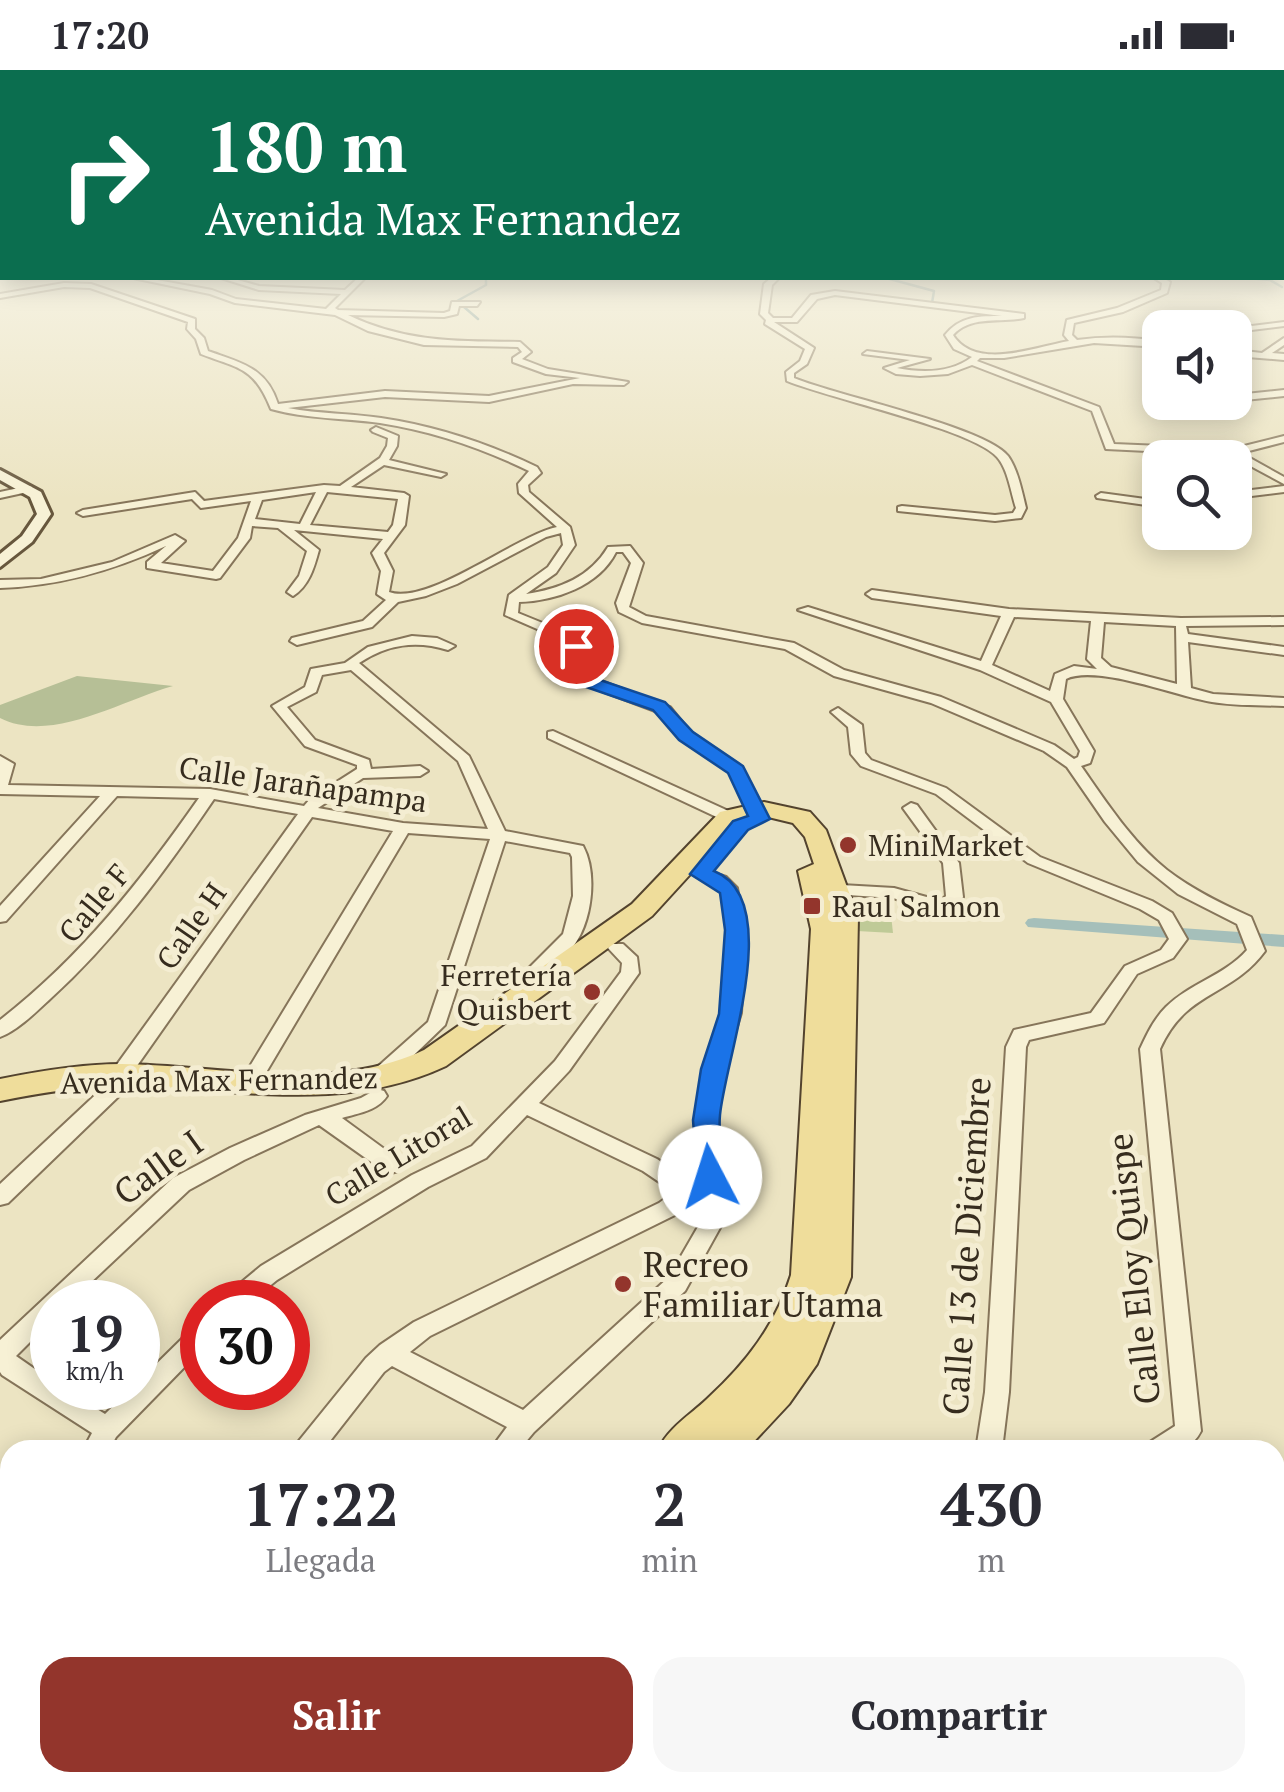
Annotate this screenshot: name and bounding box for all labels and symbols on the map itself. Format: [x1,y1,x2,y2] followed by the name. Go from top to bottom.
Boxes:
[534,604,619,689] pin
[176,747,430,821] street label: Calle Jarañapampa
[868,825,1024,865] place label: MiniMarket
[837,834,859,856] marker: MiniMarket
[49,855,139,951] street label: Calle F
[147,875,235,977] street label: Calle H
[832,886,1001,926] place label: Raul Salmon
[801,895,823,917] marker: Raul Salmon
[441,955,572,1029] place label: Ferretería Quisbert
[581,981,603,1003] marker: Ferretería Quisbert
[60,1057,378,1103] street label: Avenida Max Fernandez
[931,1075,1001,1417] street label: Calle 13 de Diciembre
[317,1097,479,1215] street label: Calle Litoral
[104,1119,212,1215] street label: Calle I
[658,1125,762,1229] position arrow
[1096,1131,1170,1407] street label: Calle Eloy Quispe
[643,1241,883,1327] place label: Recreo Familiar Utama
[612,1273,634,1295] marker: Recreo Familiar Utama
[180,1280,310,1410] speed limit sign: 30

